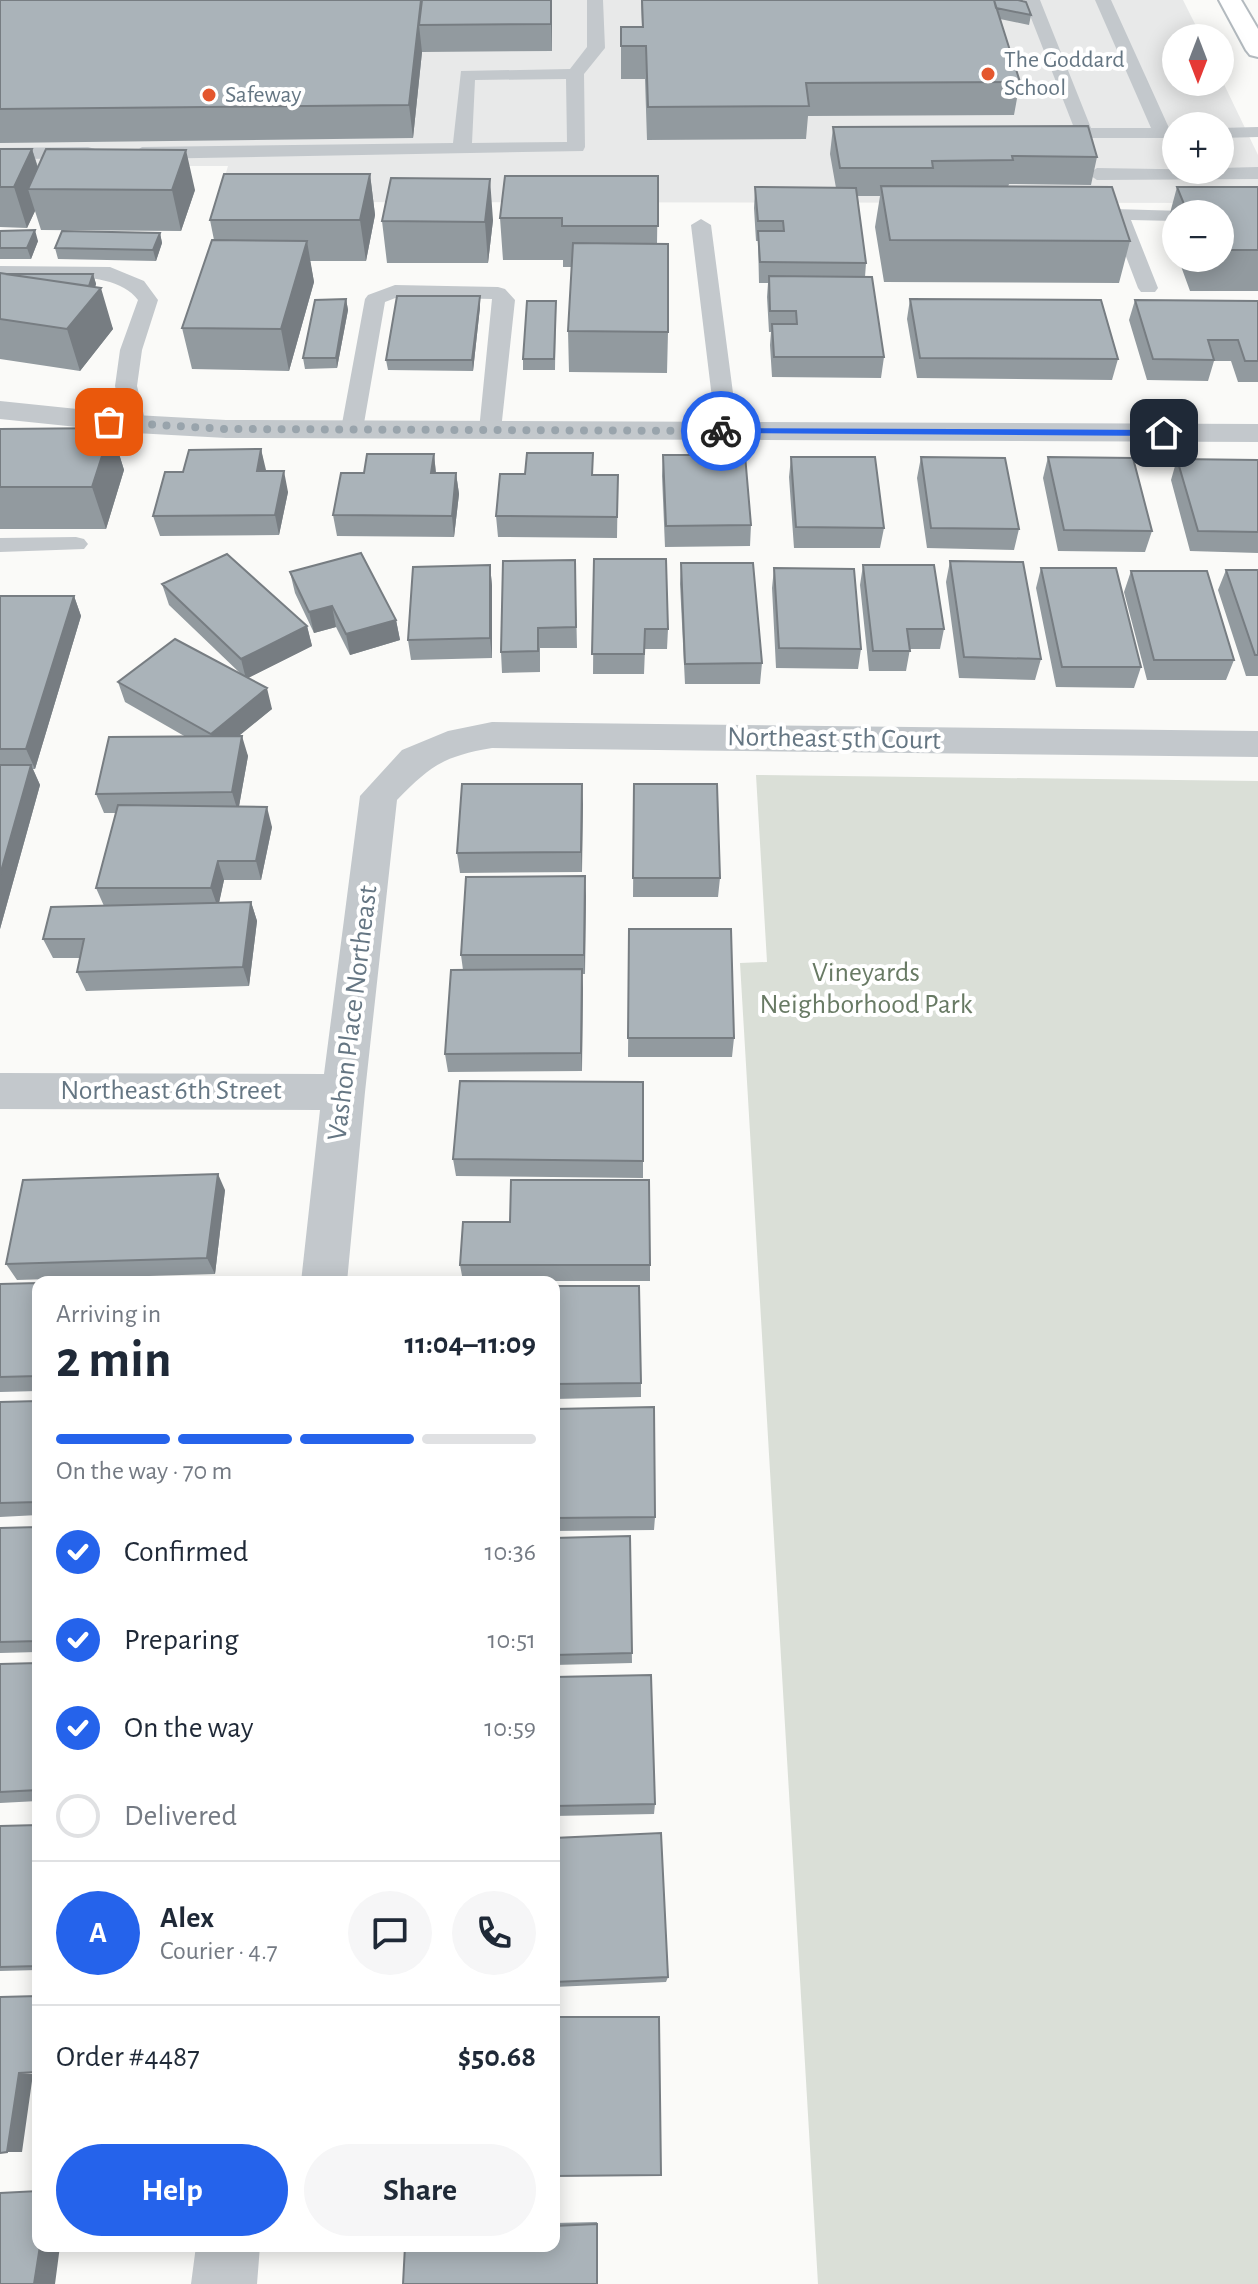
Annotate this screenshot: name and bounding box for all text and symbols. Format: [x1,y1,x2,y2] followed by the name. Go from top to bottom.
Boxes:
[1162,24,1234,96] north arrow
[1162,24,1234,272] map controls
[1004,48,1125,100] place label: The Goddard School
[979,65,997,83] marker: The Goddard School
[225,83,301,107] place label: Safeway
[200,86,218,104] marker: Safeway
[1162,112,1234,184] button: +
[1162,200,1234,272] button: −
[75,388,143,456] pin
[681,391,761,471] courier
[1130,399,1198,467] pin
[87,400,131,444] icon: bag
[699,409,743,453] icon: bike
[1142,411,1186,455] icon: home
[727,723,941,755] street label: Northeast 5th Court
[323,884,383,1142] street label: Vashon Place Northeast
[760,959,973,1019] park label: Vineyards Neighborhood Park
[60,1077,282,1105] street label: Northeast 6th Street
[56,1301,161,1327] text: Arriving in
[404,1329,536,1359] text: 11:04–11:09
[56,1334,171,1386] text: 2 min
[56,1458,232,1484] text: On the way · 70 m
[56,1530,100,1574] icon: check
[124,1537,248,1567] text: Confirmed
[484,1539,536,1565] text: 10:36
[56,1618,100,1662] icon: check
[124,1625,239,1655] text: Preparing
[488,1627,536,1653] text: 10:51
[56,1706,100,1750] icon: check
[124,1713,253,1743] text: On the way
[484,1715,536,1741] text: 10:59
[124,1801,237,1831] text: Delivered
[348,1891,432,1975] button: chat
[452,1891,536,1975] button: phone
[160,1903,214,1933] text: Alex
[89,1918,107,1948] text: A
[160,1938,278,1964] text: Courier · 4.7
[56,2042,200,2072] text: Order #4487
[458,2042,536,2072] text: $50.68
[56,2144,288,2236] button: Help
[304,2144,536,2236] button: Share

